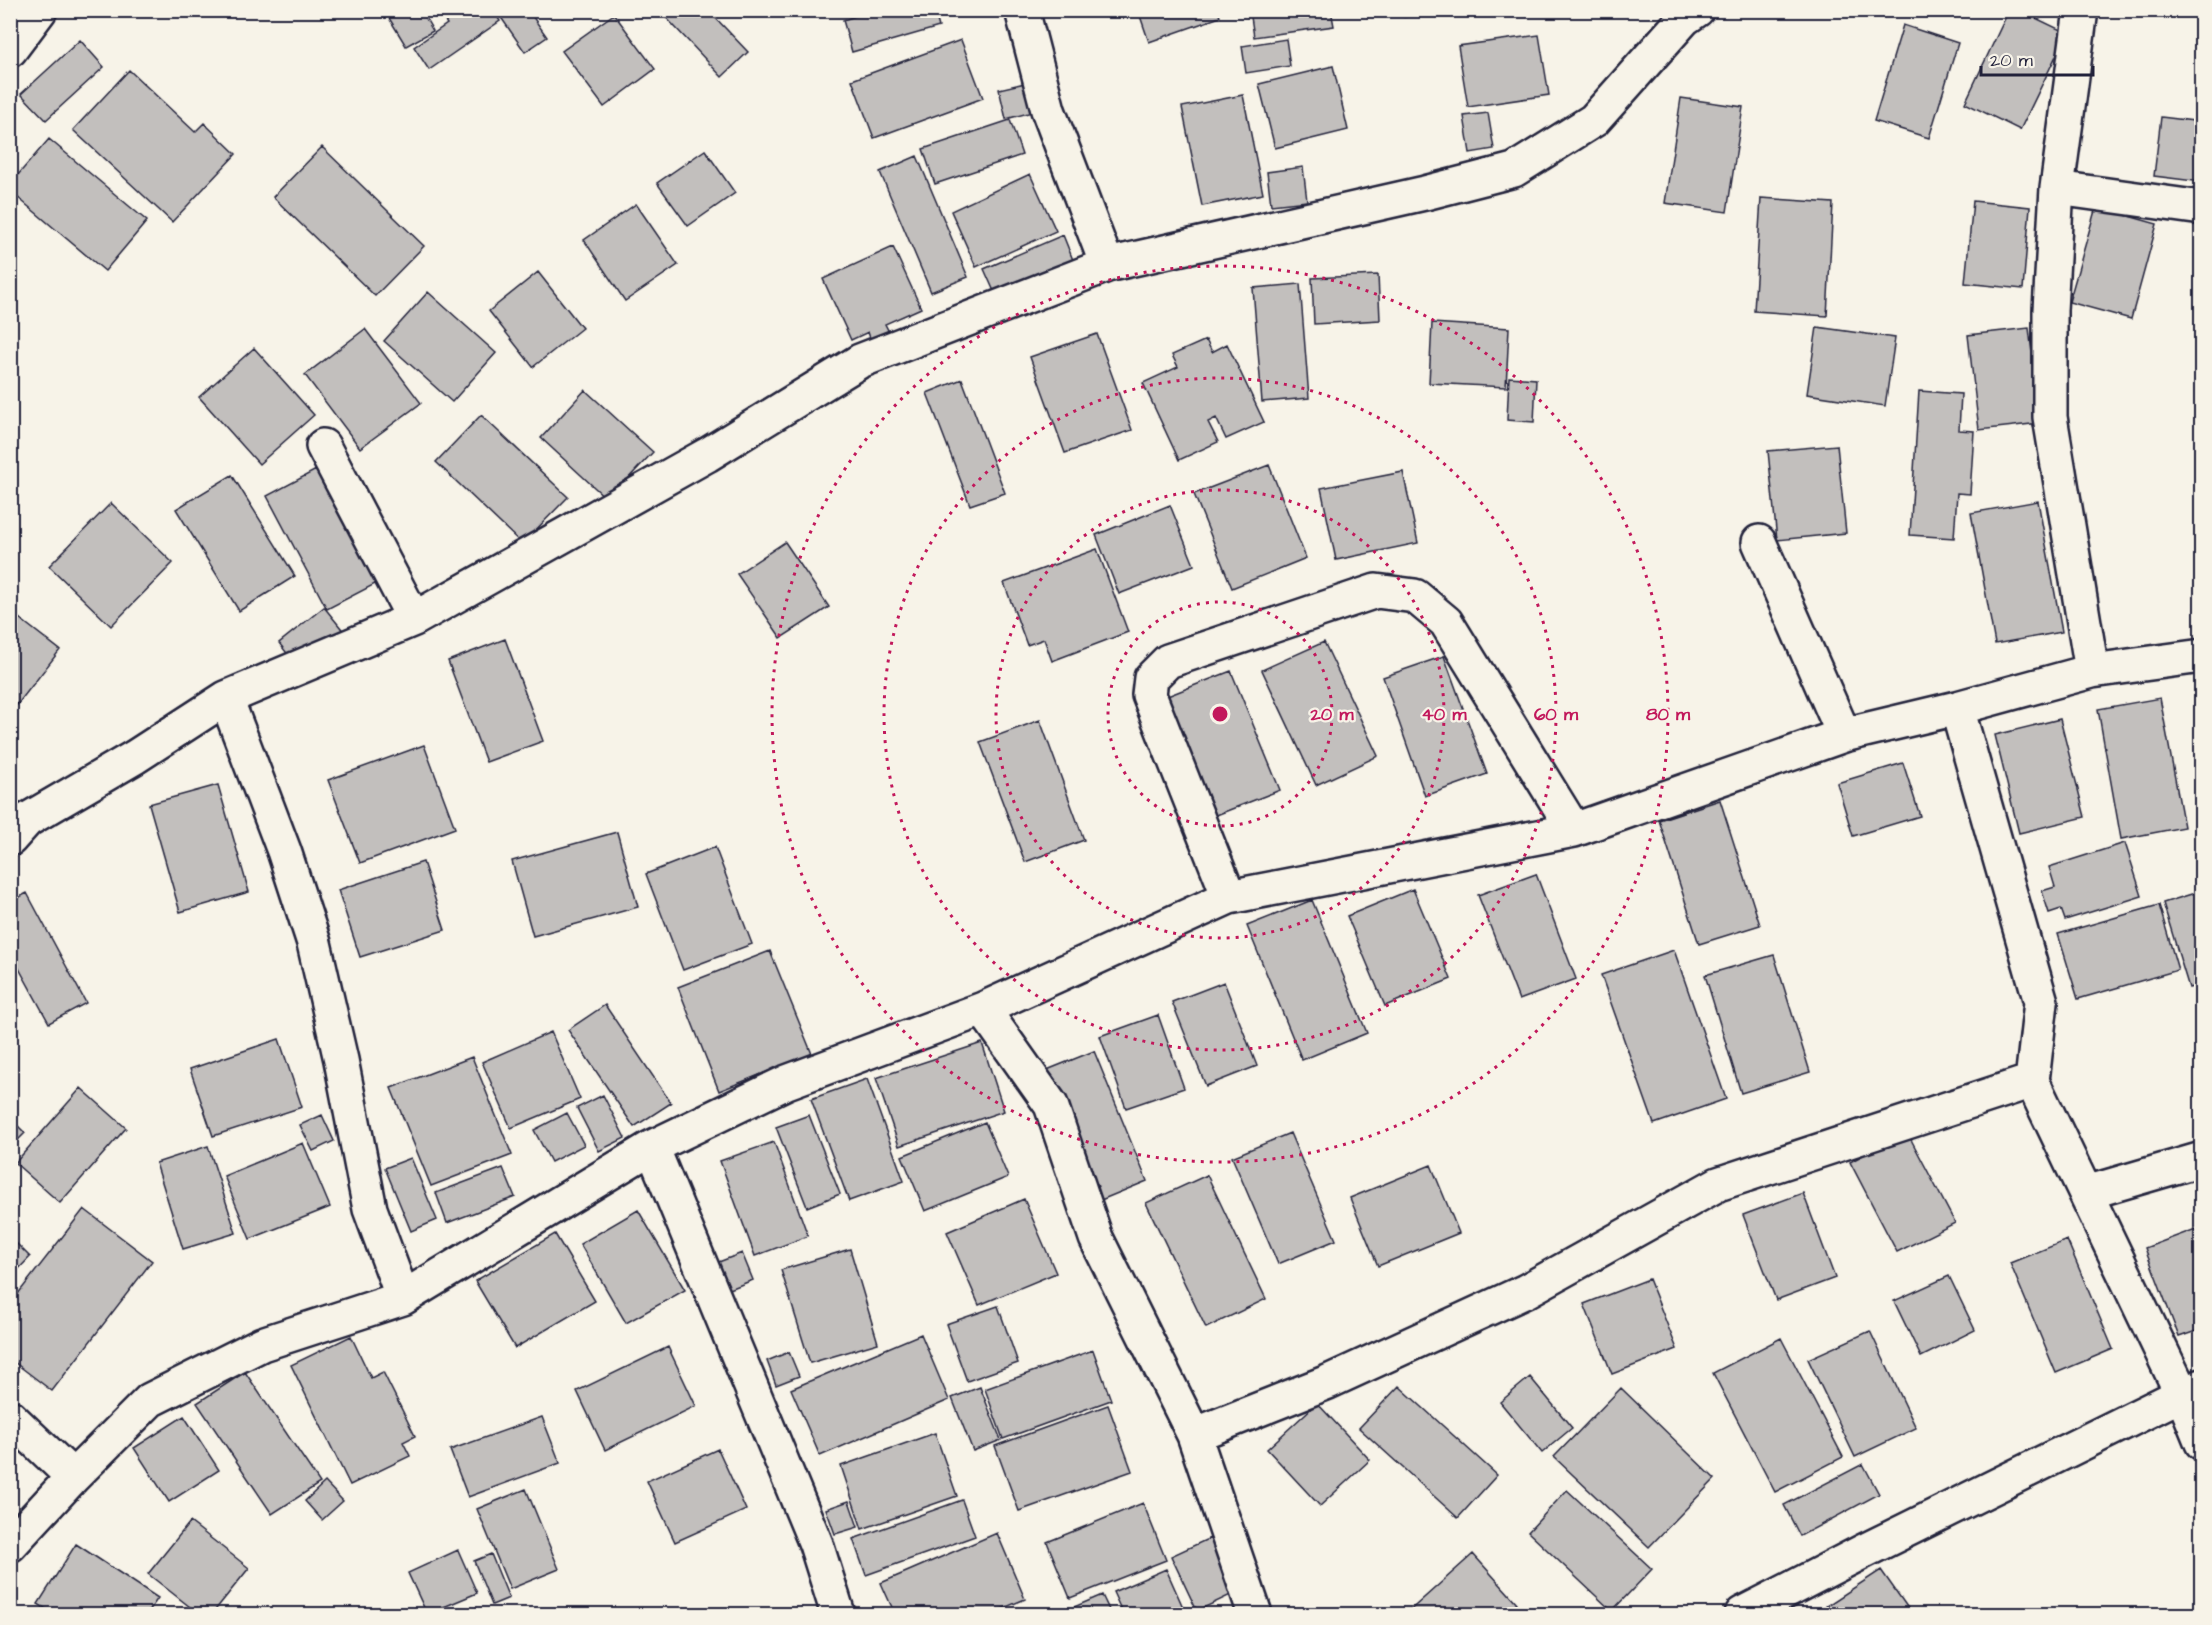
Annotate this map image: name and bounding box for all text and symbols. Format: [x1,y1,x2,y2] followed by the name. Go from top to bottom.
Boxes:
[1981,39,2094,77] scale bar
[1990,48,2033,73] text: 20 m
[1310,702,1354,727] text: 20 m
[1422,702,1467,727] text: 40 m
[1534,702,1579,727] text: 60 m
[1646,702,1691,727] text: 80 m
[1210,704,1230,724] centre of rings

